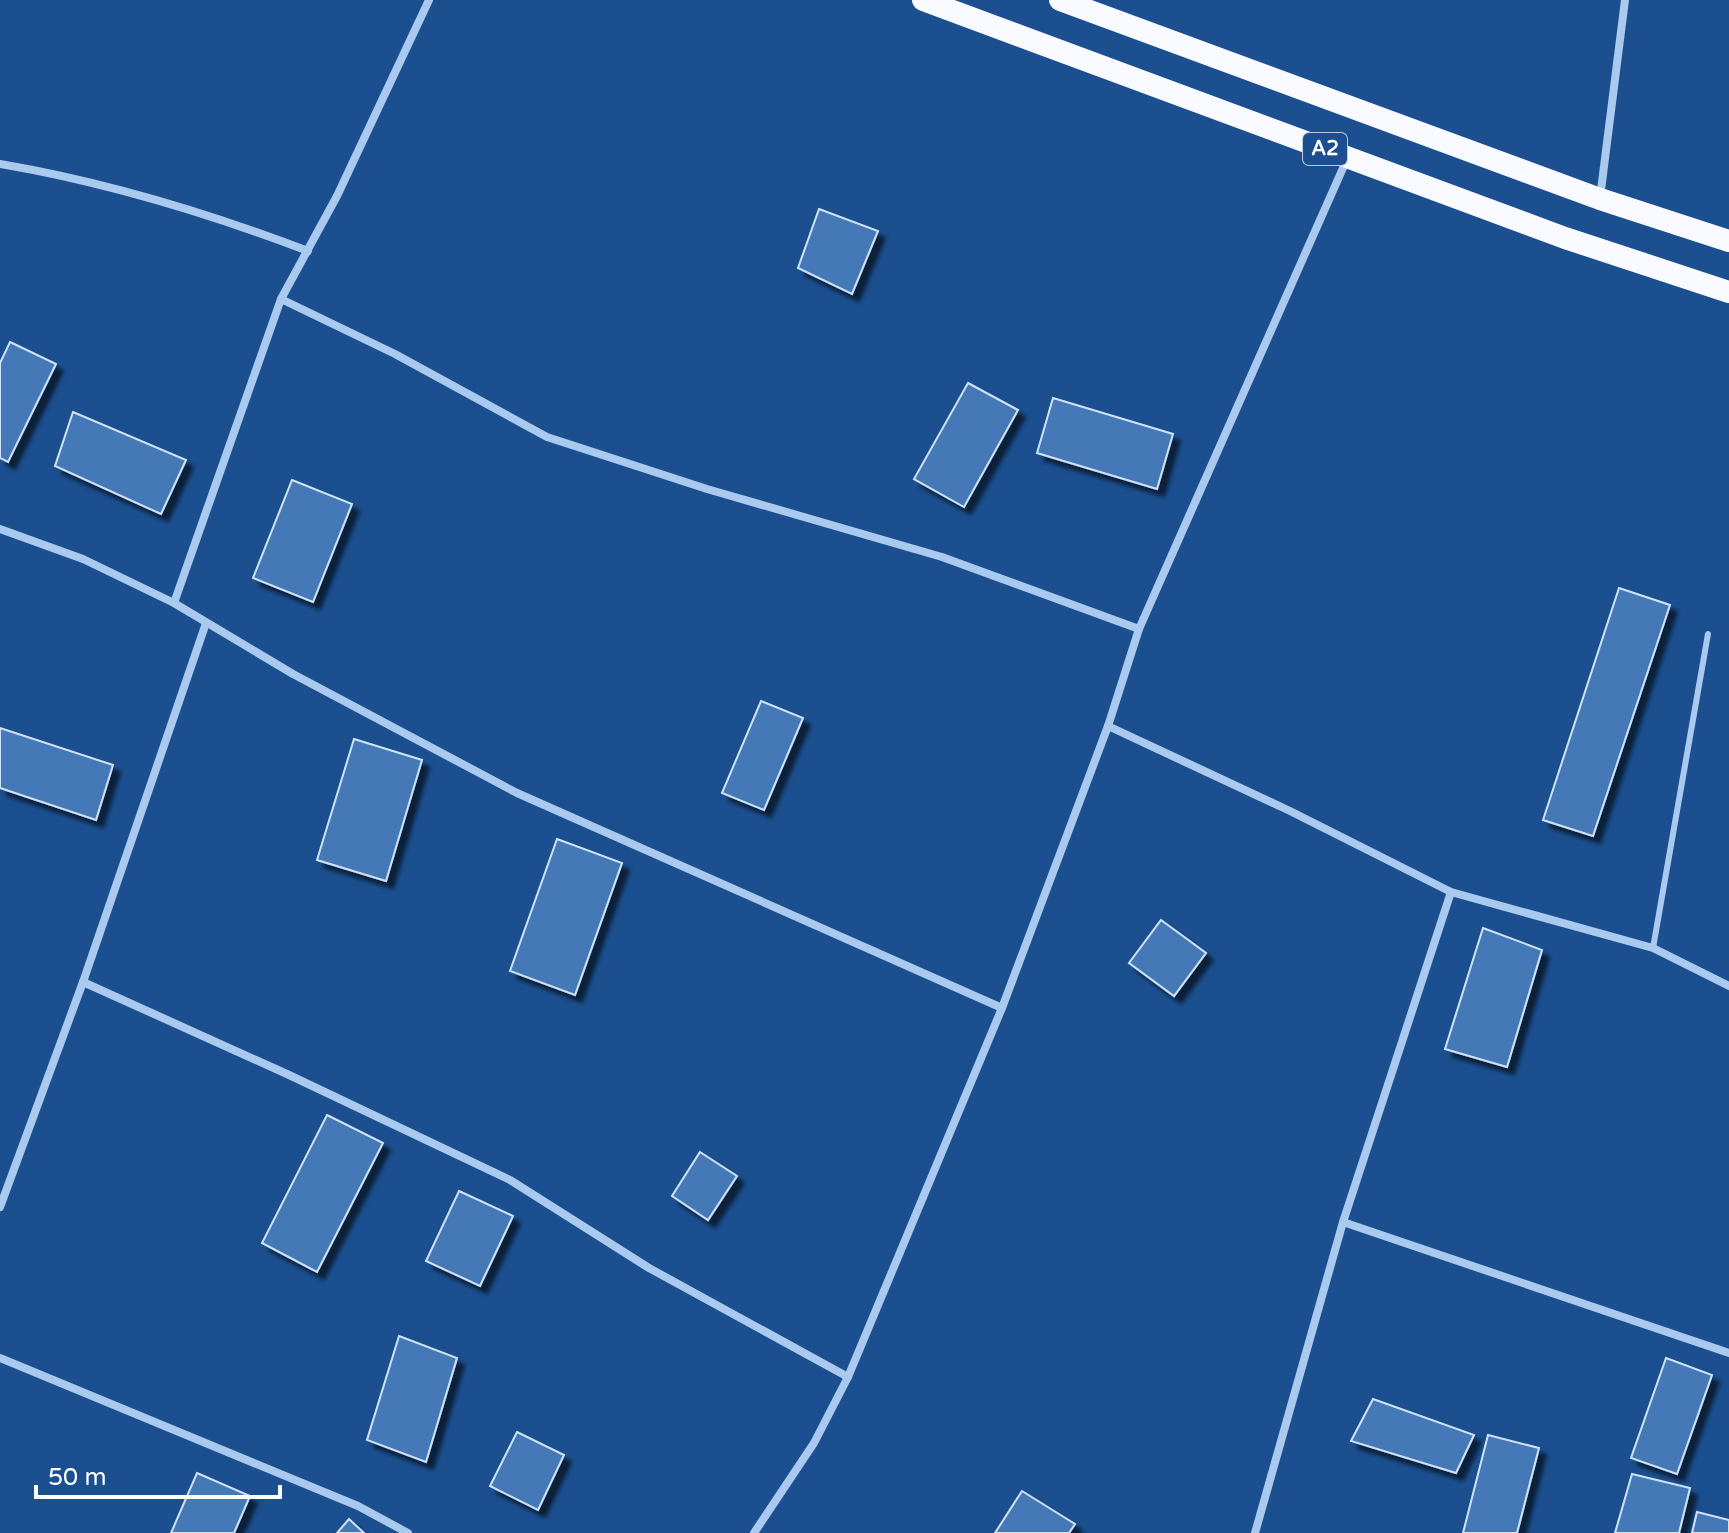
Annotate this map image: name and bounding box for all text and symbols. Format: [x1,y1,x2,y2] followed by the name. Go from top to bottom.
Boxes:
[1303,133,1347,165] road number: A2
[36,1449,280,1499] scale bar
[48,1463,106,1492] text: 50 m

